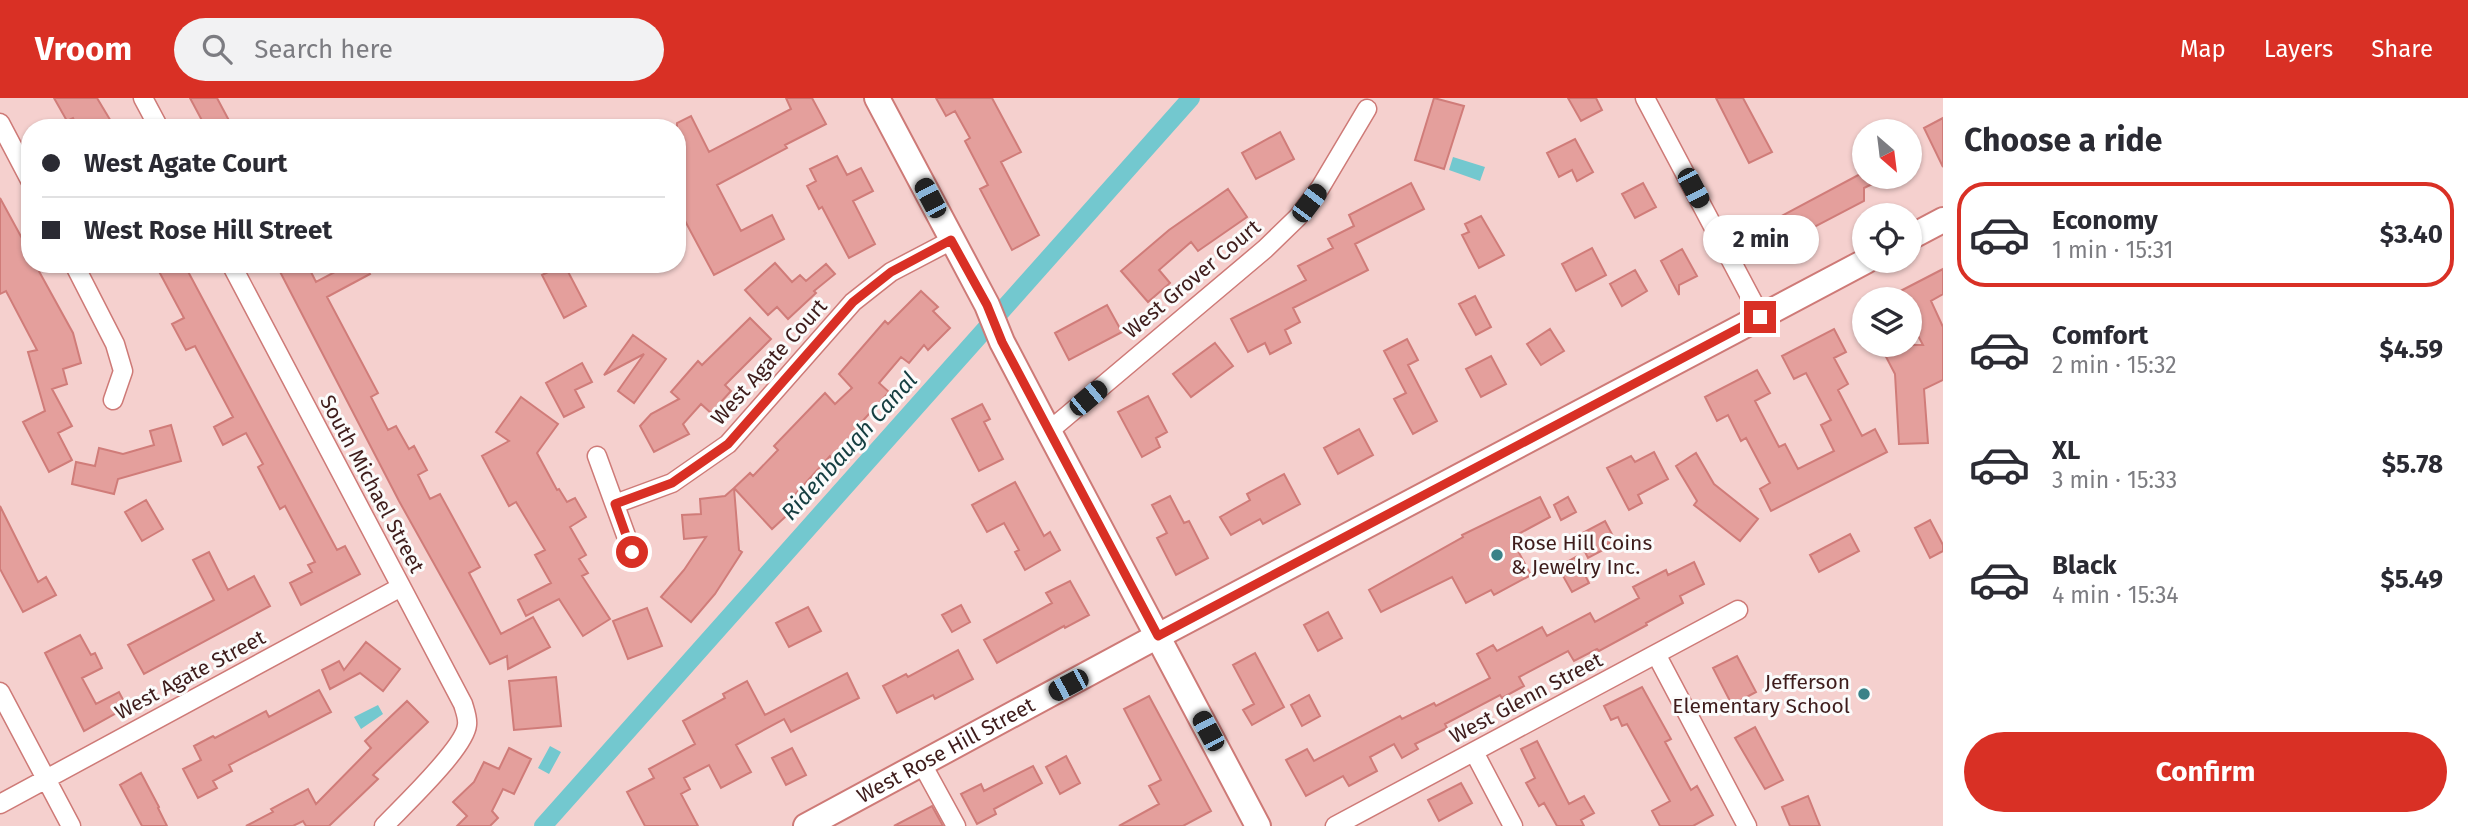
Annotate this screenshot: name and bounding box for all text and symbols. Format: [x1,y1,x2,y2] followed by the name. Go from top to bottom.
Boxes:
[174,18,664,81] search box
[35,29,132,69] text: Vroom
[198,30,236,68] icon: search
[254,34,393,65] text: Search here
[2180,35,2226,63] text: Map
[2264,35,2333,63] text: Layers
[2371,35,2433,63] text: Share
[1852,119,1922,189] north arrow
[1852,119,1922,357] map controls
[1964,121,2162,159] text: Choose a ride
[84,148,287,179] text: West Agate Court
[1674,165,1713,211] car
[911,175,950,221] car
[1288,180,1331,226] car
[1852,203,1922,273] button: locate
[1968,203,2031,266] icon: car
[2052,205,2158,236] text: Economy
[1118,214,1266,344] street label: West Grover Court
[84,215,332,246] text: West Rose Hill Street
[1702,216,1818,264] callout: 2 min
[2380,219,2443,250] text: $3.40
[1733,225,1789,253] text: 2 min
[2052,236,2174,264] text: 1 min · 15:31
[1852,287,1922,357] button: layers
[705,293,833,431] street label: West Agate Court
[1744,301,1776,333] route end
[1968,318,2031,381] icon: car
[2052,320,2148,351] text: Comfort
[2379,334,2443,365] text: $4.59
[2052,351,2177,379] text: 2 min · 15:32
[775,366,923,526] water label: Ridenbaugh Canal
[1066,376,1111,420] car
[314,391,430,578] street label: South Michael Street
[1968,433,2031,496] icon: car
[2052,435,2080,466] text: XL
[2382,449,2443,480] text: $5.78
[2052,466,2177,494] text: 3 min · 15:33
[1511,530,1652,580] place label: Rose Hill Coins & Jewelry Inc.
[616,536,648,568] route start
[1489,547,1505,563] marker: Rose Hill Coins & Jewelry Inc.
[1968,548,2031,611] icon: car
[2052,550,2117,581] text: Black
[2380,564,2443,595] text: $5.49
[2052,581,2179,609] text: 4 min · 15:34
[110,624,270,726] street label: West Agate Street
[1445,647,1607,749] street label: West Glenn Street
[1045,666,1092,704] car
[1672,669,1850,719] place label: Jefferson Elementary School
[1856,686,1872,702] marker: Jefferson Elementary School
[853,692,1040,809] street label: West Rose Hill Street
[1189,708,1228,754] car
[1964,732,2447,812] button: Confirm

